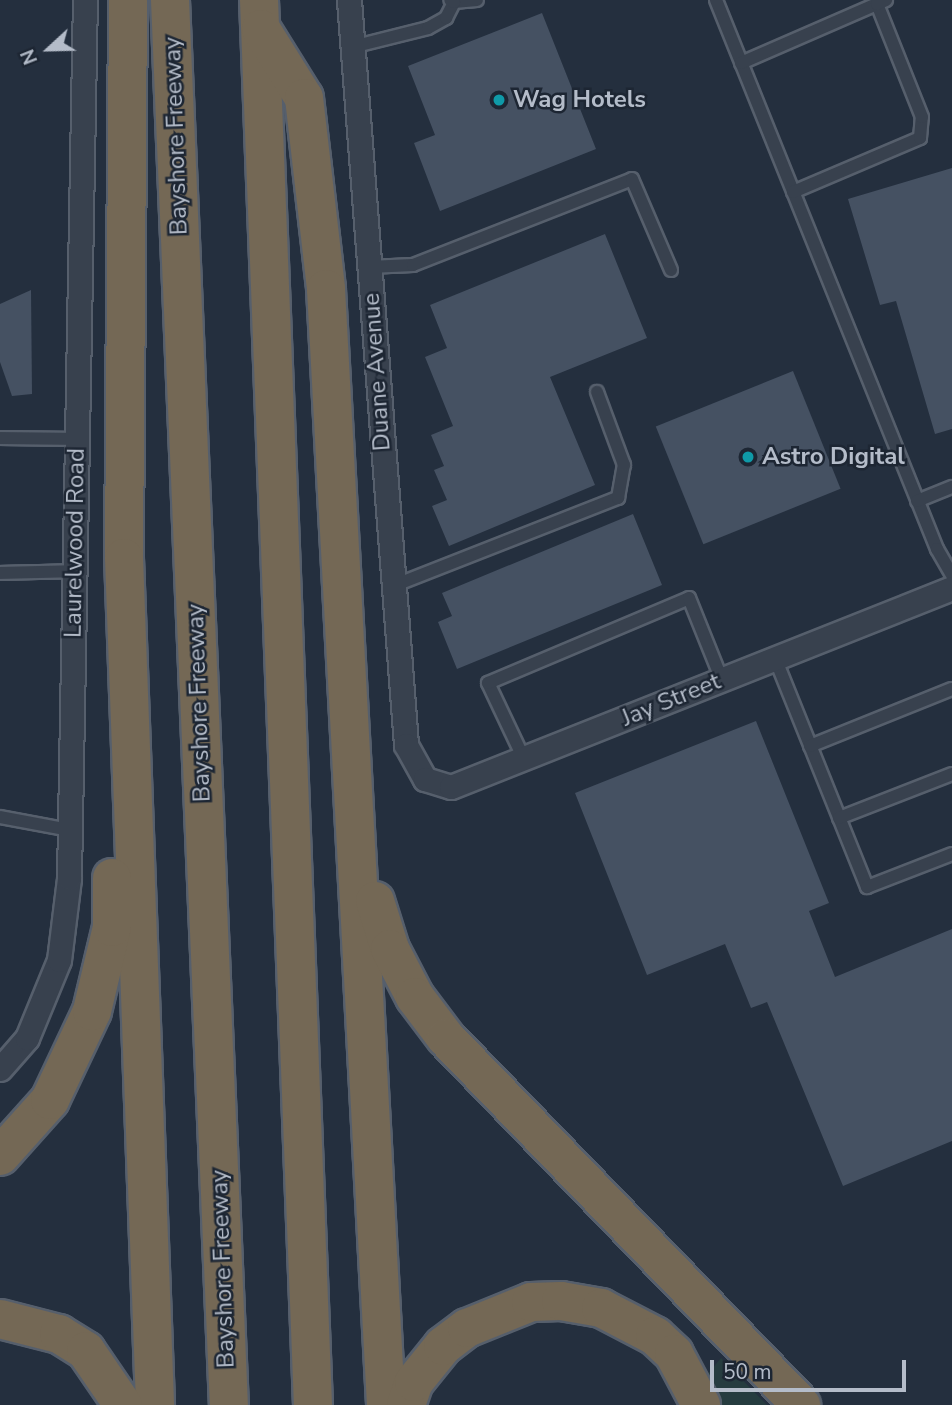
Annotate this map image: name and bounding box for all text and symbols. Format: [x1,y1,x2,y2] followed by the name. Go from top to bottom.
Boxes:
[14,14,84,84] north arrow
[158,36,194,236] street label: Bayshore Freeway
[15,45,44,68] text: N
[513,86,646,114] place label: Wag Hotels
[491,92,507,108] marker: Wag Hotels
[357,292,397,452] street label: Duane Avenue
[762,443,905,471] place label: Astro Digital
[59,448,91,638] street label: Laurelwood Road
[740,449,756,465] marker: Astro Digital
[181,603,217,803] street label: Bayshore Freeway
[617,667,725,733] street label: Jay Street
[205,1169,241,1369] street label: Bayshore Freeway
[714,1346,910,1390] scale bar
[723,1358,772,1386] text: 50 m

